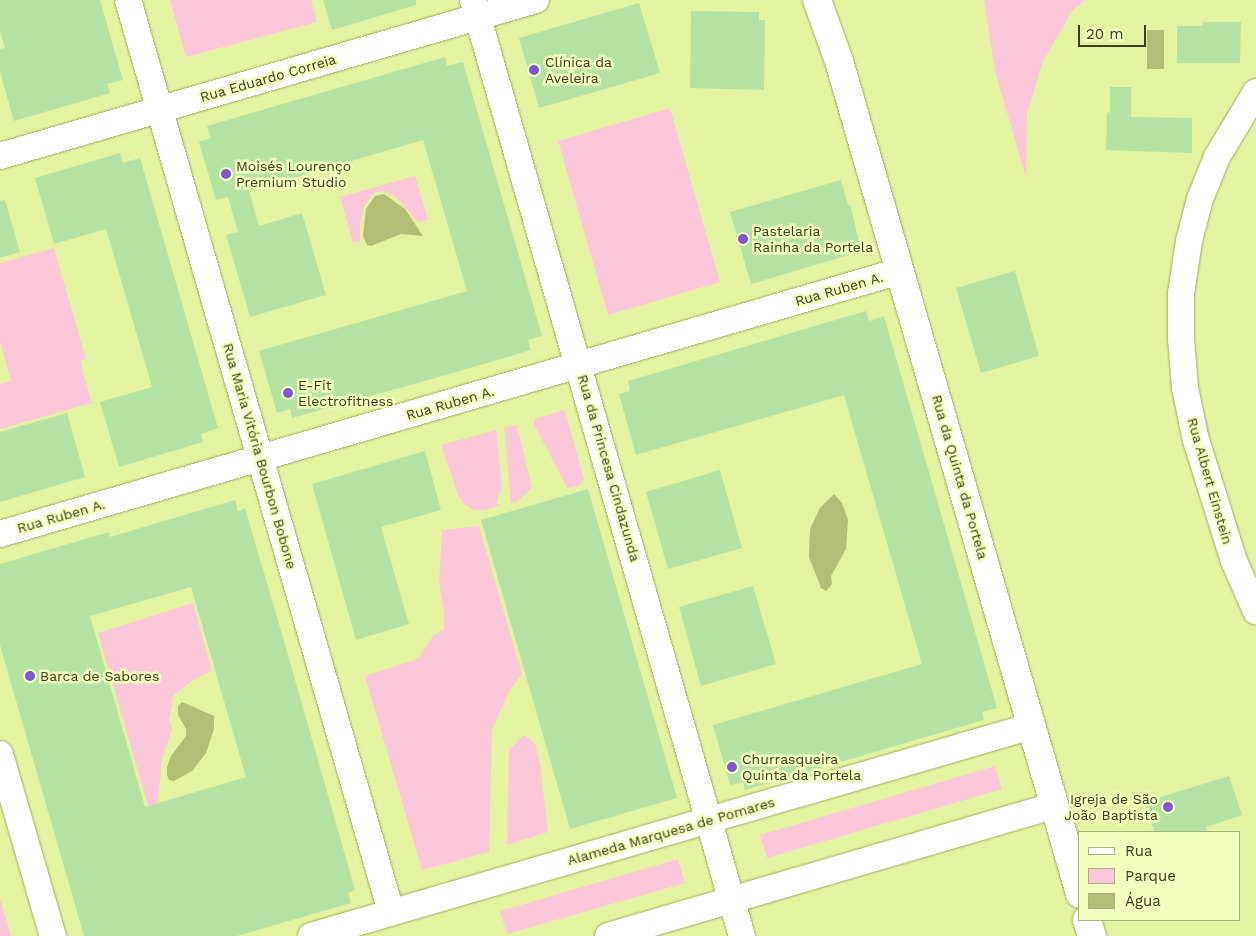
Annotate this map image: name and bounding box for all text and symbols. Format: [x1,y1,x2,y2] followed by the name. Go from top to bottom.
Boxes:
[1081,15,1148,47] scale bar
[1086,25,1124,43] text: 20 m
[198,51,338,105] street label: Rua Eduardo Correia
[545,54,612,86] place label: Clínica da Aveleira
[527,63,541,77] marker: Clínica da Aveleira
[236,158,351,190] place label: Moisés Lourenço Premium Studio
[220,168,232,180] marker: Moisés Lourenço Premium Studio
[753,223,874,256] place label: Pastelaria Rainha da Portela
[737,233,749,245] marker: Pastelaria Rainha da Portela
[793,268,885,310] street label: Rua Ruben A.
[219,340,301,572] street label: Rua Maria Vitória Bourbon Bobone
[574,372,644,564] street label: Rua da Princesa Cindazunda
[298,377,393,410] place label: E-Fit Electrofitness
[404,382,496,424] street label: Rua Ruben A.
[282,387,294,399] marker: E-Fit Electrofitness
[928,392,992,562] street label: Rua da Quinta da Portela
[1184,415,1236,547] street label: Rua Albert Einstein
[15,495,107,537] street label: Rua Ruben A.
[40,668,160,684] place label: Barca de Sabores
[24,670,36,682] marker: Barca de Sabores
[742,751,862,784] place label: Churrasqueira Quinta da Portela
[726,761,738,773] marker: Churrasqueira Quinta da Portela
[1064,791,1158,824] place label: Igreja de São João Baptista
[565,793,777,869] street label: Alameda Marquesa de Pomares
[1162,801,1174,813] marker: Igreja de São João Baptista
[1078,831,1241,921] legend
[1125,842,1153,860] text: Rua
[1125,867,1176,885] text: Parque
[1125,892,1161,910] text: Água

